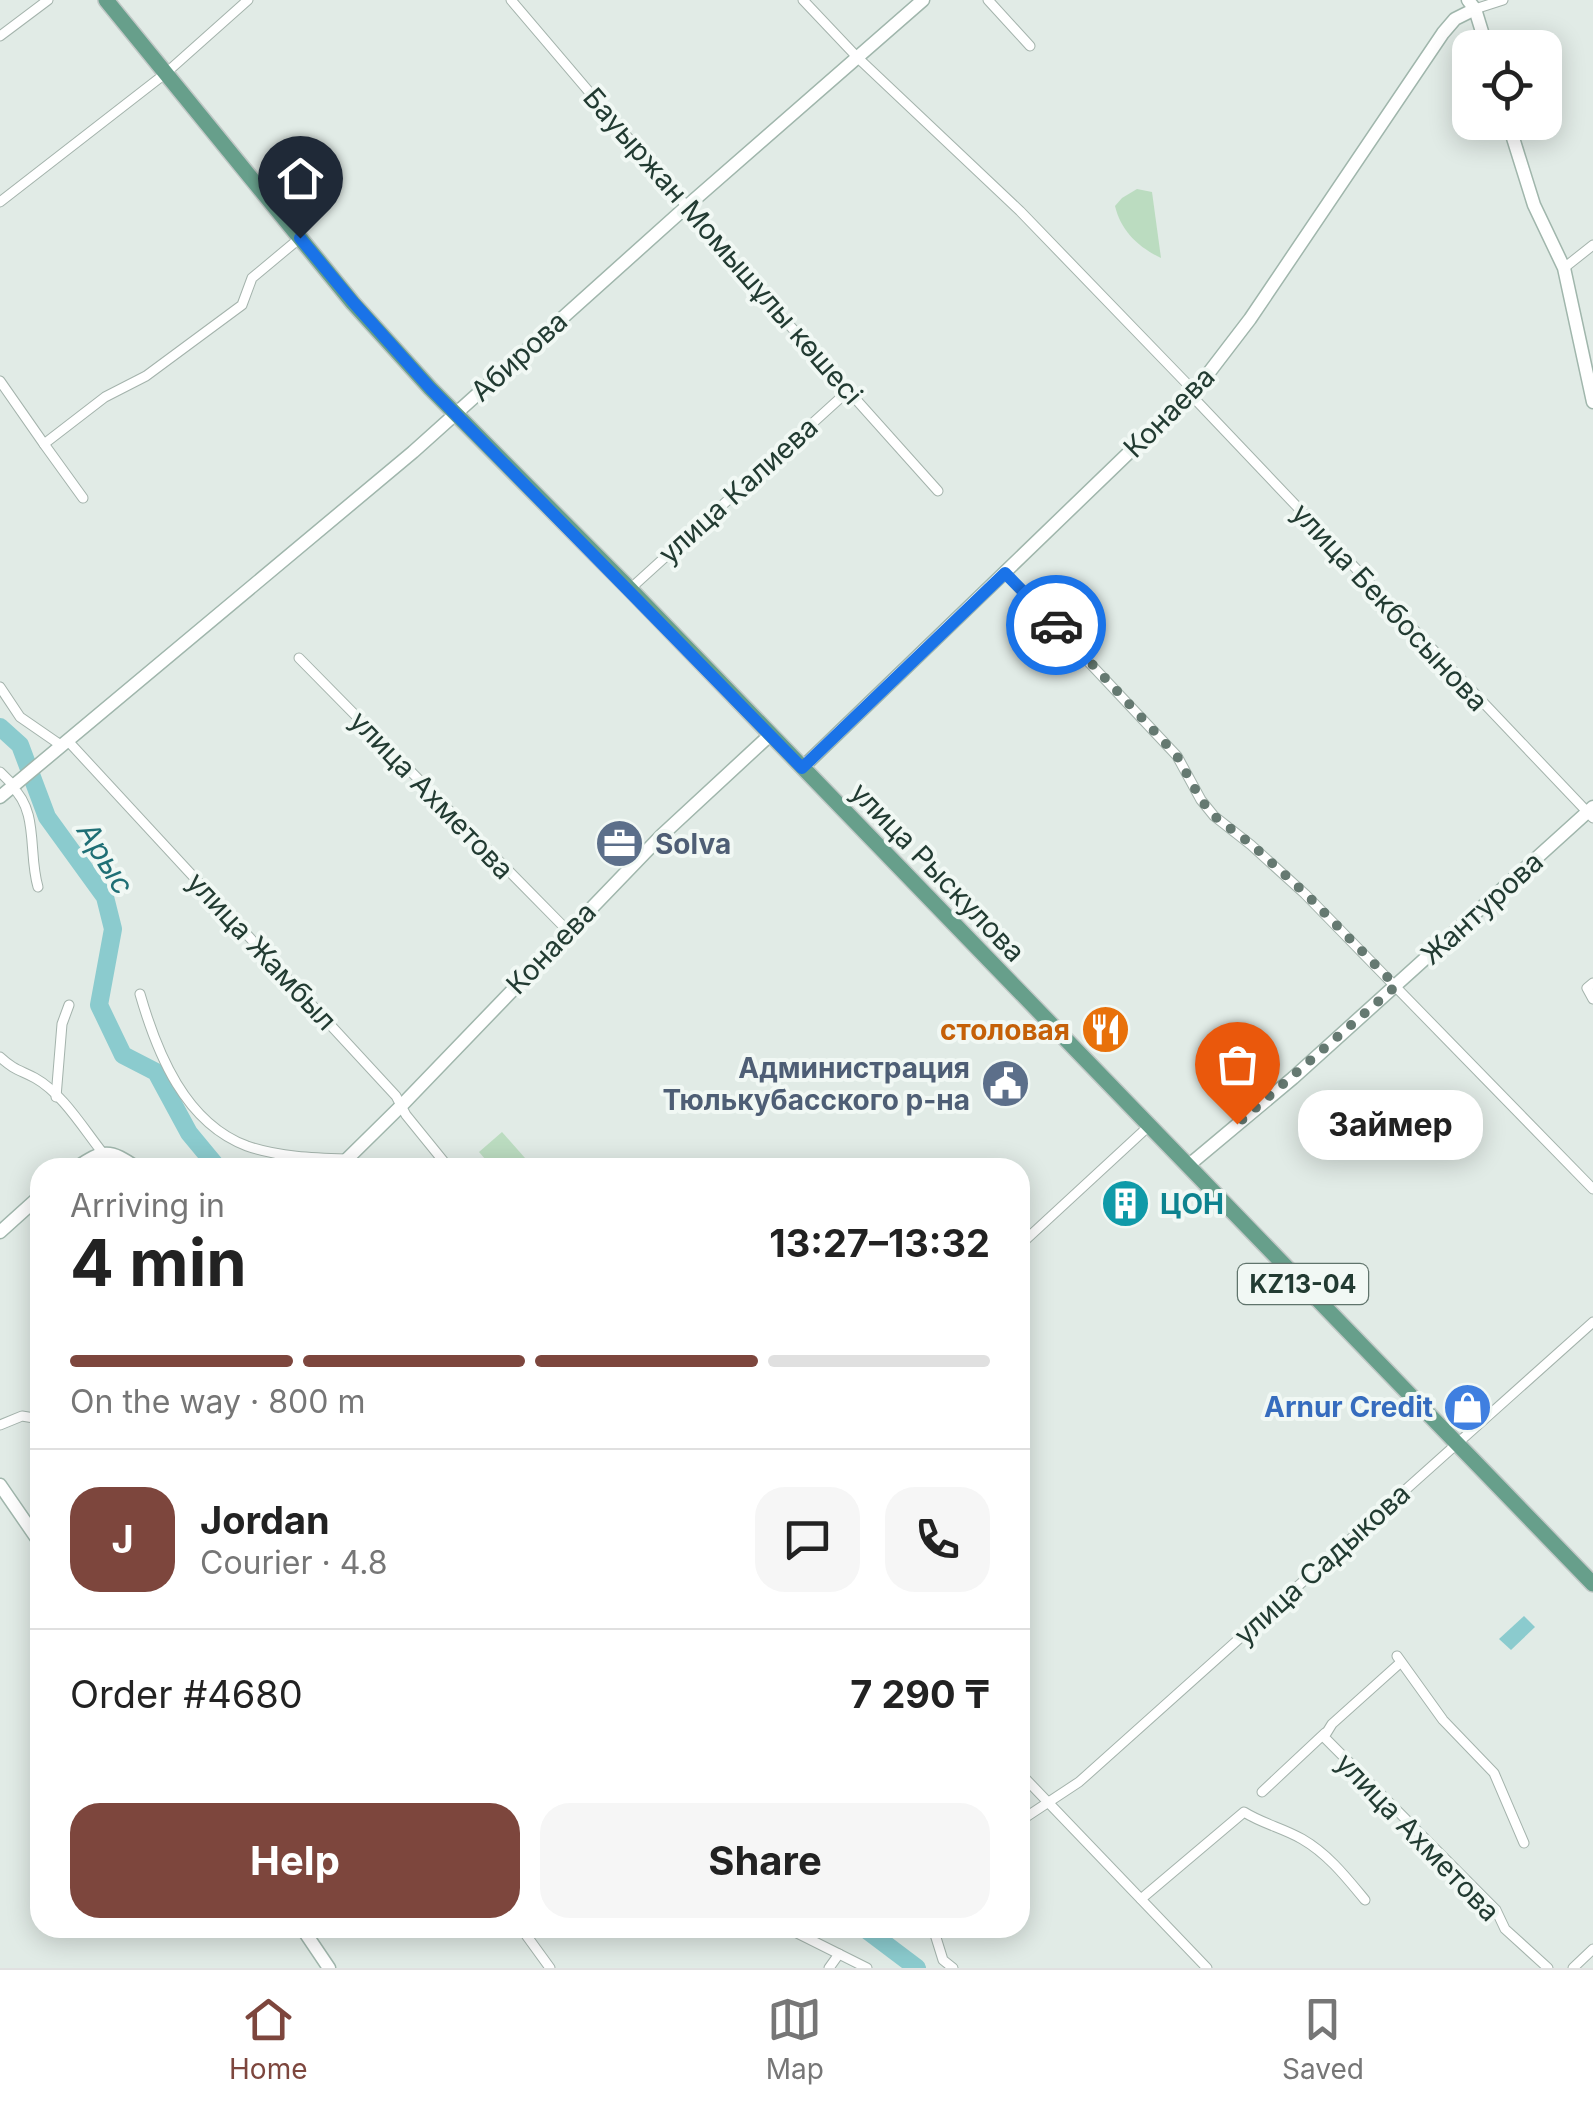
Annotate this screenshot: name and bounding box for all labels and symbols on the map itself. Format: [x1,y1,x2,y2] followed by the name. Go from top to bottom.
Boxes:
[576,81,870,411] street label: Бауыржан Момышұлы көшесі
[258,136,343,239] pin
[464,304,574,408] street label: Абирова
[1116,359,1222,465] street label: Конаева
[651,410,825,570] street label: улица Калиева
[1285,496,1495,718] street label: улица Бекбосынова
[1006,575,1106,675] courier
[343,704,521,886] street label: улица Ахметова
[844,775,1032,969] street label: улица Рыскулова
[69,814,142,901] water label: Арыс
[594,818,646,870] office icon: Solva
[655,827,731,861] place label: Solva
[1414,844,1550,972] street label: Жантурова
[180,865,344,1037] street label: улица Жамбыл
[499,895,603,1001] street label: Конаева
[1079,1004,1131,1056] restaurant icon: столовая
[940,1013,1070,1047] place label: столовая
[1195,1022,1280,1125] pin
[662,1051,970,1117] place label: Администрация Тюлькубасского р-на
[979,1058,1031,1110] public building icon: Администрация Тюлькубасского р-на
[1297,1089,1482,1159] callout: Займер
[1099,1178,1151,1230] building icon: ЦОН
[1160,1187,1224,1221] place label: ЦОН
[1238,1264,1368,1304] road number: KZ13-04
[1442,1381,1494,1433] shop icon: Arnur Credit
[1264,1390,1433,1424] place label: Arnur Credit
[1227,1476,1417,1652] street label: улица Садыкова
[1329,1746,1507,1928] street label: улица Ахметова

